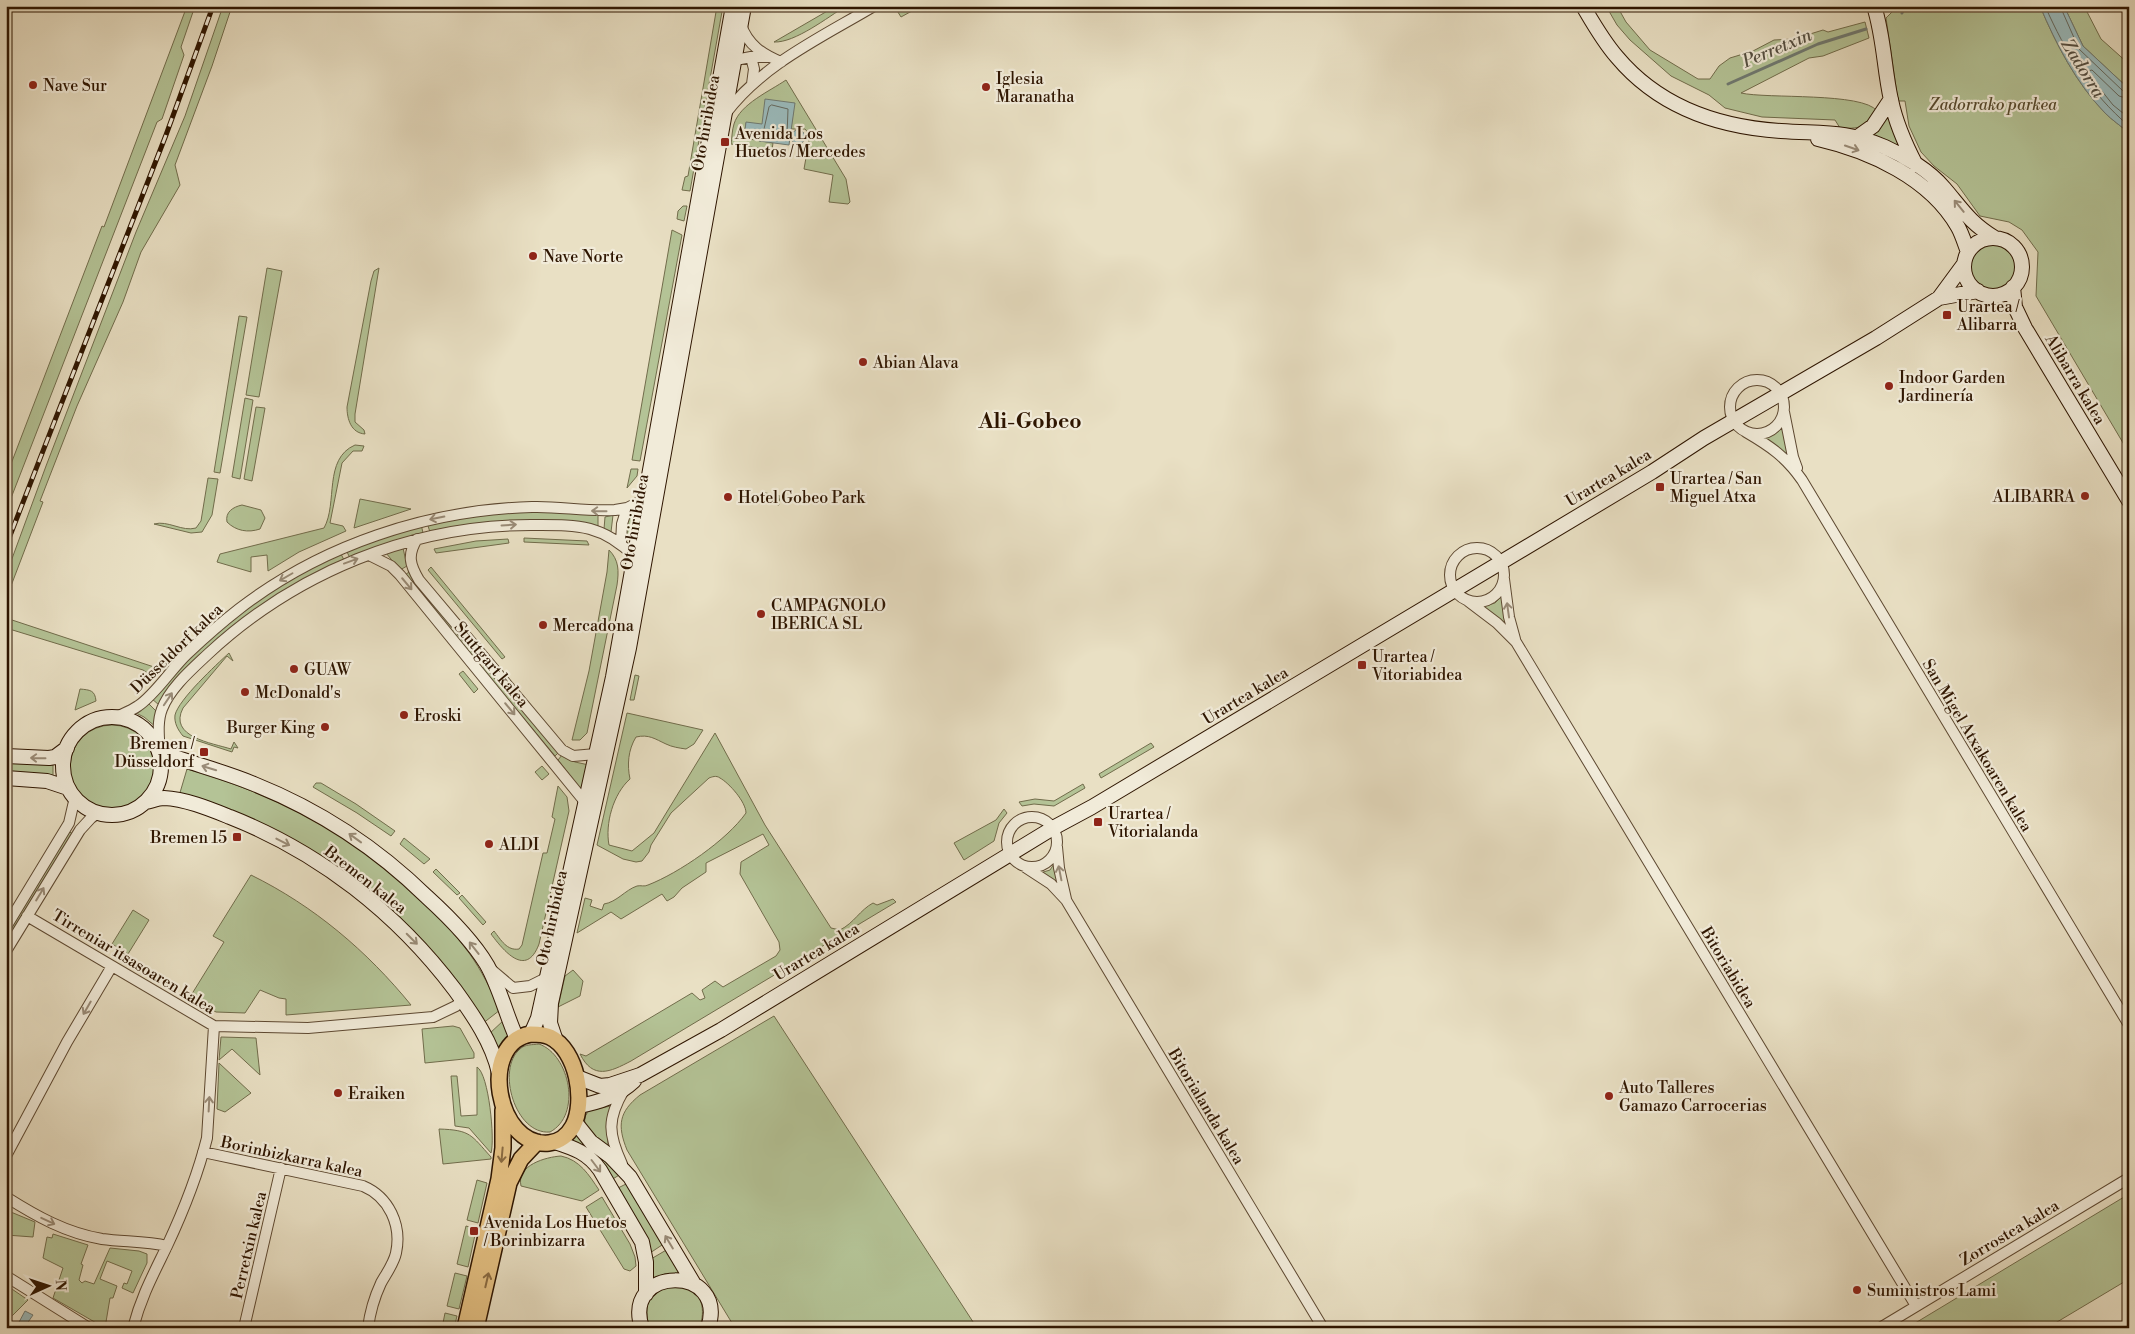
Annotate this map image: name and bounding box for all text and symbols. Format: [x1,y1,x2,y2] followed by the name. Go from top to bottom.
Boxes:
[1738,23,1816,74] water label: Perretxin
[2055,34,2110,103] water label: Zadorra
[996,69,1075,107] place label: Iglesia Maranatha
[688,73,724,173] street label: Oto hiribidea
[43,76,107,96] place label: Nave Sur
[27,79,39,91] marker: Nave Sur
[980,81,992,93] marker: Iglesia Maranatha
[1929,95,2057,115] park label: Zadorrako parkea
[734,124,865,162] place label: Avenida Los Huetos / Mercedes
[719,136,731,148] marker: Avenida Los Huetos / Mercedes
[1844,144,1859,153] one-way arrow
[1953,200,1964,213] one-way arrow
[543,247,623,267] place label: Nave Norte
[527,250,539,262] marker: Nave Norte
[1956,297,2020,335] place label: Urartea / Alibarra
[1941,309,1953,321] marker: Urartea / Alibarra
[2040,330,2110,429] street label: Alibarra kalea
[872,353,960,373] place label: Abian Alava
[857,356,869,368] marker: Abian Alava
[1898,368,2006,406] place label: Indoor Garden Jardinería
[1883,380,1895,392] marker: Indoor Garden Jardinería
[977,409,1082,435] district label: Ali-Gobeo
[1562,444,1656,511] street label: Urartea kalea
[1670,469,1762,507] place label: Urartea / San Miguel Atxa
[617,472,653,572] street label: Oto hiribidea
[1654,481,1666,493] marker: Urartea / San Miguel Atxa
[1992,487,2076,507] place label: ALIBARRA
[738,488,867,508] place label: Hotel Gobeo Park
[2079,490,2091,502] marker: ALIBARRA
[722,491,734,503] marker: Hotel Gobeo Park
[591,506,608,516] one-way arrow
[430,514,446,524] one-way arrow
[501,521,517,530] one-way arrow
[343,556,359,565] one-way arrow
[280,572,294,582] one-way arrow
[402,577,413,590] one-way arrow
[771,596,886,634] place label: CAMPAGNOLO IBERICA SL
[126,599,228,698] street label: Düsseldorf kalea
[1503,602,1513,618] one-way arrow
[755,608,767,620] marker: CAMPAGNOLO IBERICA SL
[553,616,635,636] place label: Mercadona
[450,618,534,712] street label: Stuttgart kalea
[537,619,549,631] marker: Mercadona
[1371,647,1463,685] place label: Urartea / Vitoriabidea
[1918,656,2037,836] street label: San Migel Atxakoaren kalea
[1356,659,1368,671] marker: Urartea / Vitoriabidea
[304,660,351,680] place label: GUAW
[1199,662,1293,729] street label: Urartea kalea
[288,663,300,675] marker: GUAW
[255,683,341,703] place label: McDonald's
[239,686,251,698] marker: McDonald's
[163,692,173,706] one-way arrow
[505,703,516,716] one-way arrow
[414,706,461,726] place label: Eroski
[398,709,410,721] marker: Eroski
[226,718,316,738] place label: Burger King
[319,721,331,733] marker: Burger King
[114,734,195,772] place label: Bremen / Düsseldorf
[198,746,210,758] marker: Bremen / Düsseldorf
[31,753,47,763] one-way arrow
[202,762,218,772] one-way arrow
[1107,804,1199,842] place label: Urartea / Vitorialanda
[1092,816,1104,828] marker: Urartea / Vitorialanda
[149,828,227,848] place label: Bremen 15
[231,831,243,843] marker: Bremen 15
[349,832,363,843] one-way arrow
[498,835,539,855] place label: ALDI
[275,838,290,847] one-way arrow
[483,838,495,850] marker: ALDI
[319,841,411,919] street label: Bremen kalea
[1055,865,1064,881] one-way arrow
[532,868,572,968] street label: Oto hiribidea
[35,887,45,901] one-way arrow
[48,905,220,1019] street label: Tirreniar itsasoaren kalea
[770,918,864,985] street label: Urartea kalea
[1696,922,1761,1012] street label: Bitoriabidea
[406,933,418,945] one-way arrow
[469,941,479,955] one-way arrow
[82,1000,92,1015] one-way arrow
[1163,1044,1249,1169] street label: Bitorialanda kalea
[1618,1078,1767,1116] place label: Auto Talleres Gamazo Carrocerias
[348,1084,406,1104] place label: Eraiken
[332,1087,344,1099] marker: Eraiken
[1603,1090,1615,1102] marker: Auto Talleres Gamazo Carrocerias
[204,1096,213,1112] one-way arrow
[218,1132,366,1182] street label: Borinbizkarra kalea
[497,1146,507,1162] one-way arrow
[591,1159,601,1173] one-way arrow
[227,1189,271,1301] street label: Perretxin kalea
[1956,1195,2064,1270] street label: Zorrostea kalea
[483,1213,627,1251] place label: Avenida Los Huetos / Borinbizarra
[41,1217,56,1227] one-way arrow
[468,1225,480,1237] marker: Avenida Los Huetos / Borinbizarra
[664,1235,674,1249] one-way arrow
[22,1262,72,1312] north arrow
[483,1273,492,1289] one-way arrow
[51,1279,69,1291] text: N
[1867,1281,1996,1301] place label: Suministros Lami
[1851,1284,1863,1296] marker: Suministros Lami

